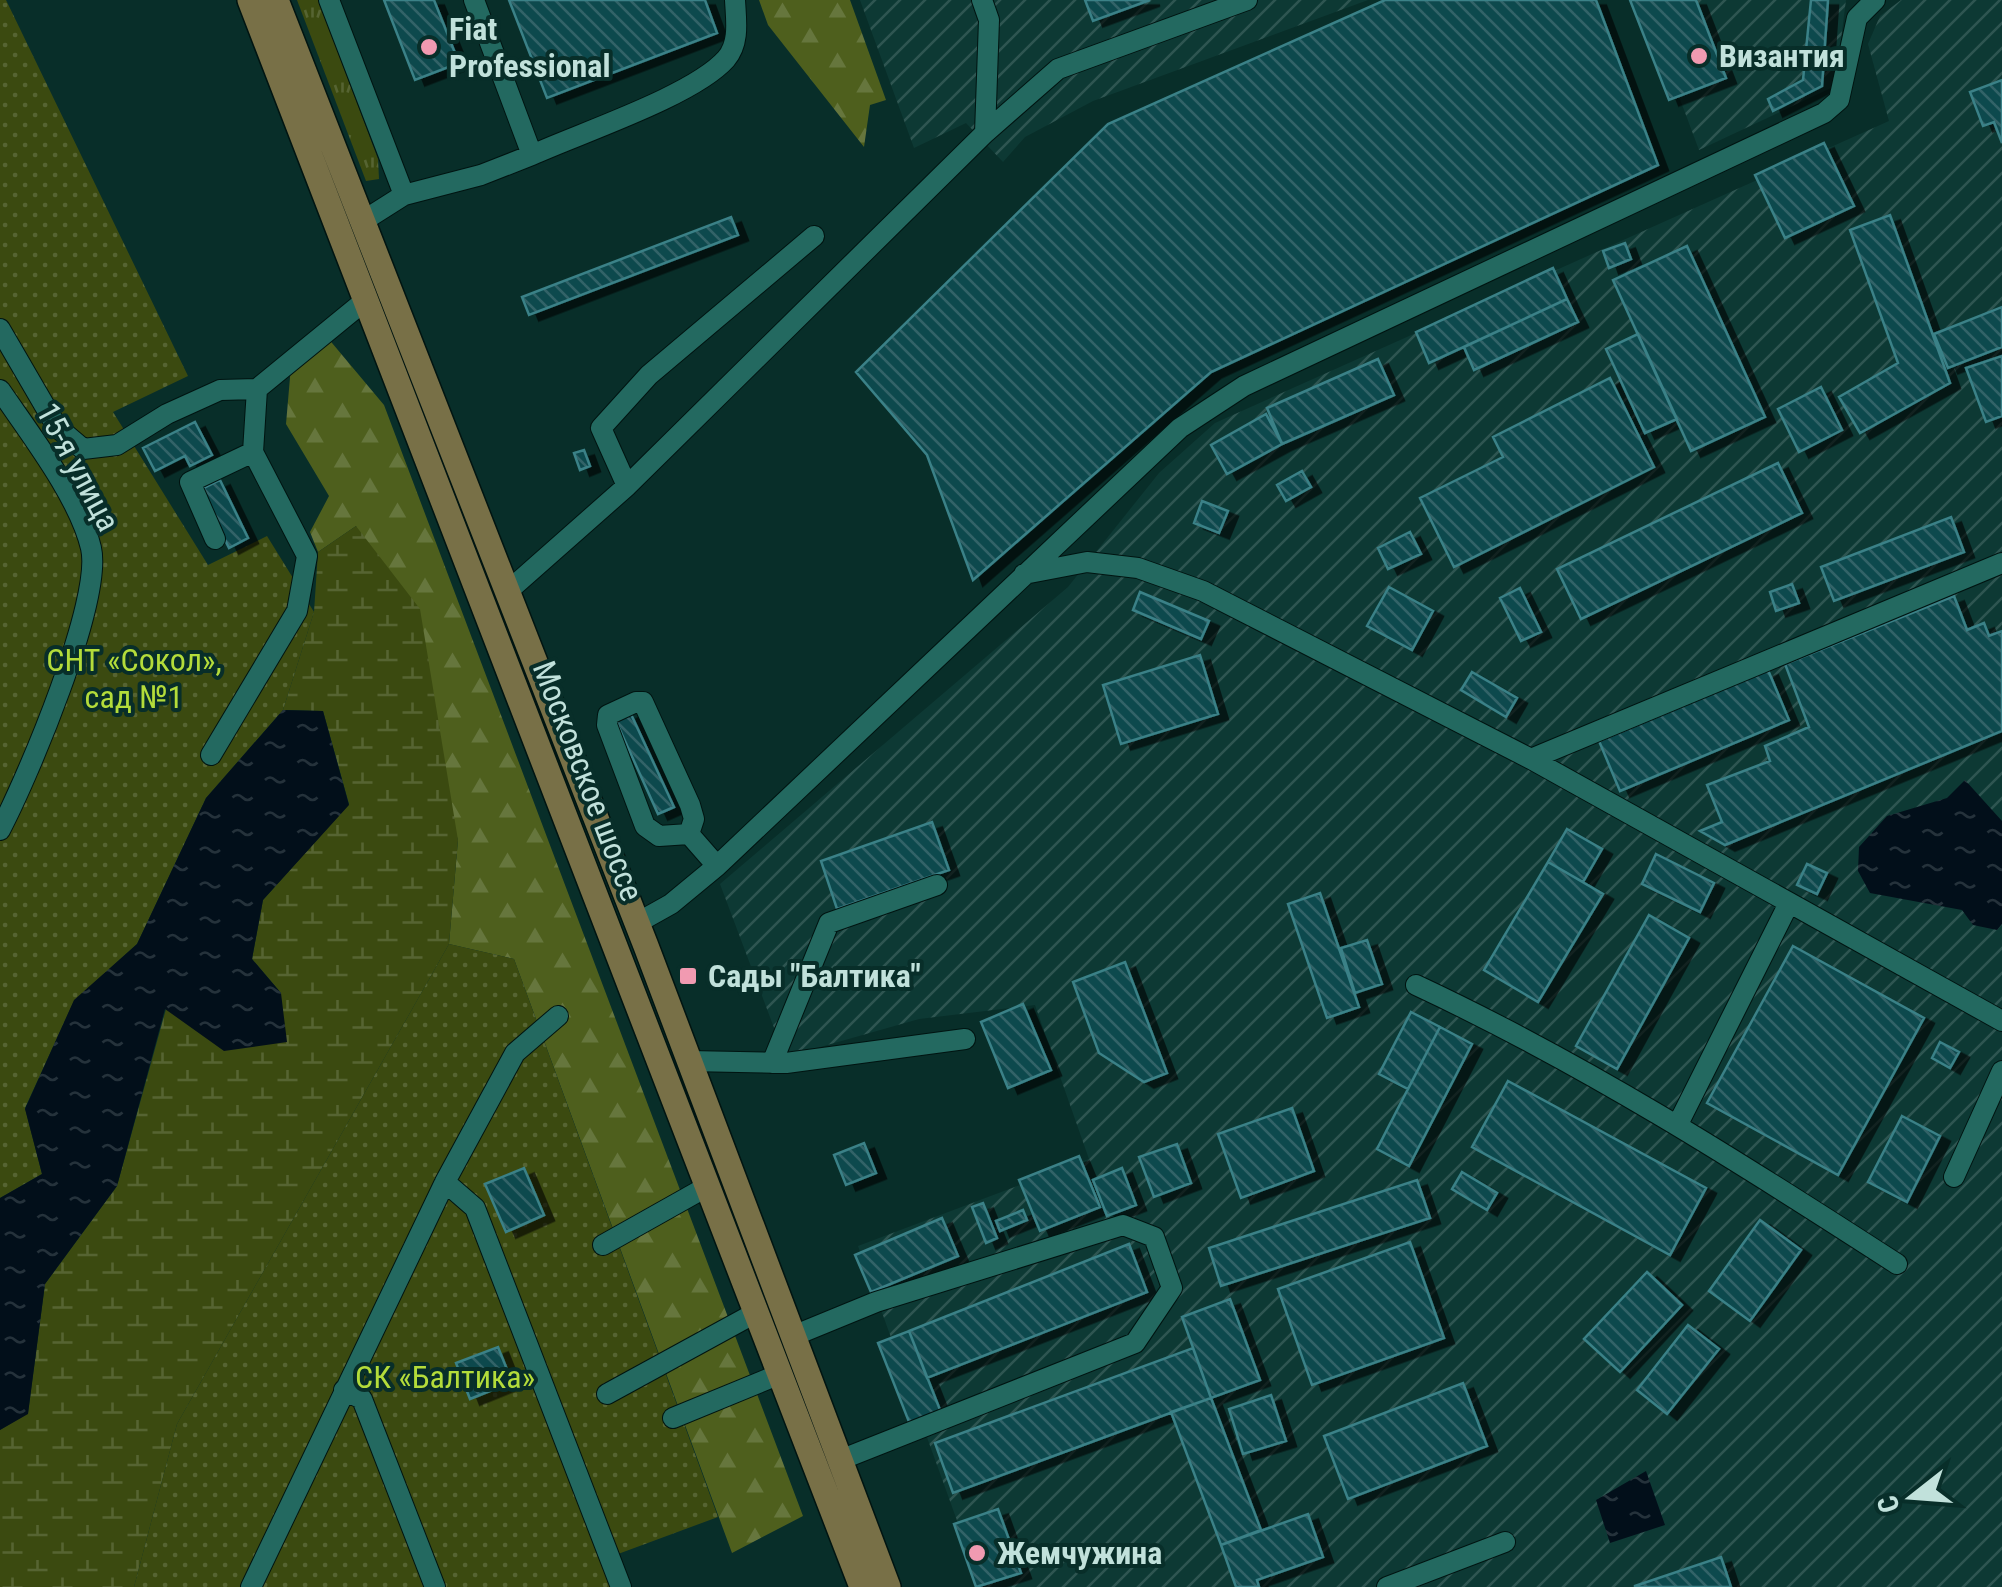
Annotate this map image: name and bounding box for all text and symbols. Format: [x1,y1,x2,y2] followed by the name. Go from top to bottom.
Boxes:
[449,10,611,85] place label: Fiat Professional
[418,36,440,58] marker: Fiat Professional
[1719,37,1845,75] place label: Византия
[1688,45,1710,67] marker: Византия
[28,396,128,538] street label: 15-я улица
[46,641,222,716] park label: СНТ «Сокол», сад №1
[525,656,651,906] street label: Московское шоссе
[708,957,921,995] place label: Сады "Балтика"
[677,965,699,987] marker: Сады "Балтика"
[355,1358,535,1396] park label: СК «Балтика»
[1862,1447,1962,1547] north arrow
[1870,1492,1907,1517] text: С
[997,1534,1162,1572] place label: Жемчужина
[966,1542,988,1564] marker: Жемчужина

